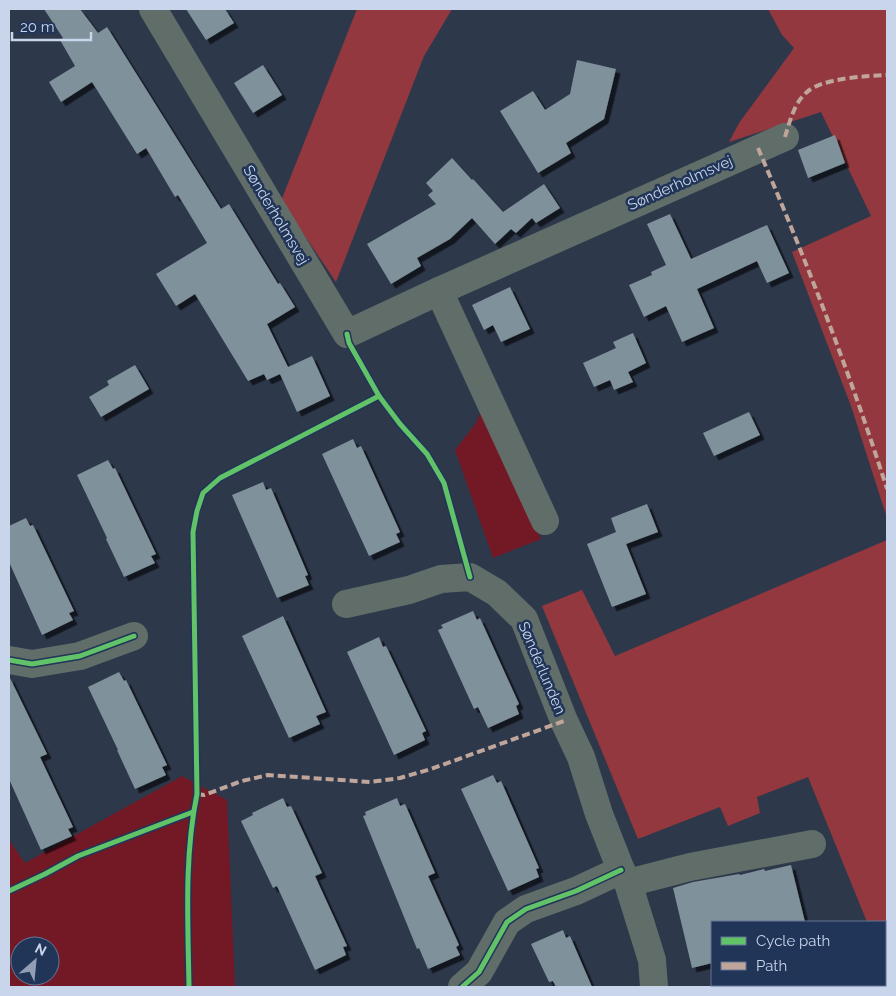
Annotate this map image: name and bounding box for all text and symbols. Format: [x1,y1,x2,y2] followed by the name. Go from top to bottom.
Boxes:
[12,10,91,42] scale bar
[20,18,55,36] text: 20 m
[625,152,735,214] street label: Sønderholmsvej
[239,162,313,268] street label: Sønderholmsvej
[514,619,570,717] street label: Sønderlunden
[711,921,886,986] legend
[756,932,830,950] text: Cycle path
[10,936,60,986] north arrow
[33,940,49,959] text: N
[756,957,787,975] text: Path

